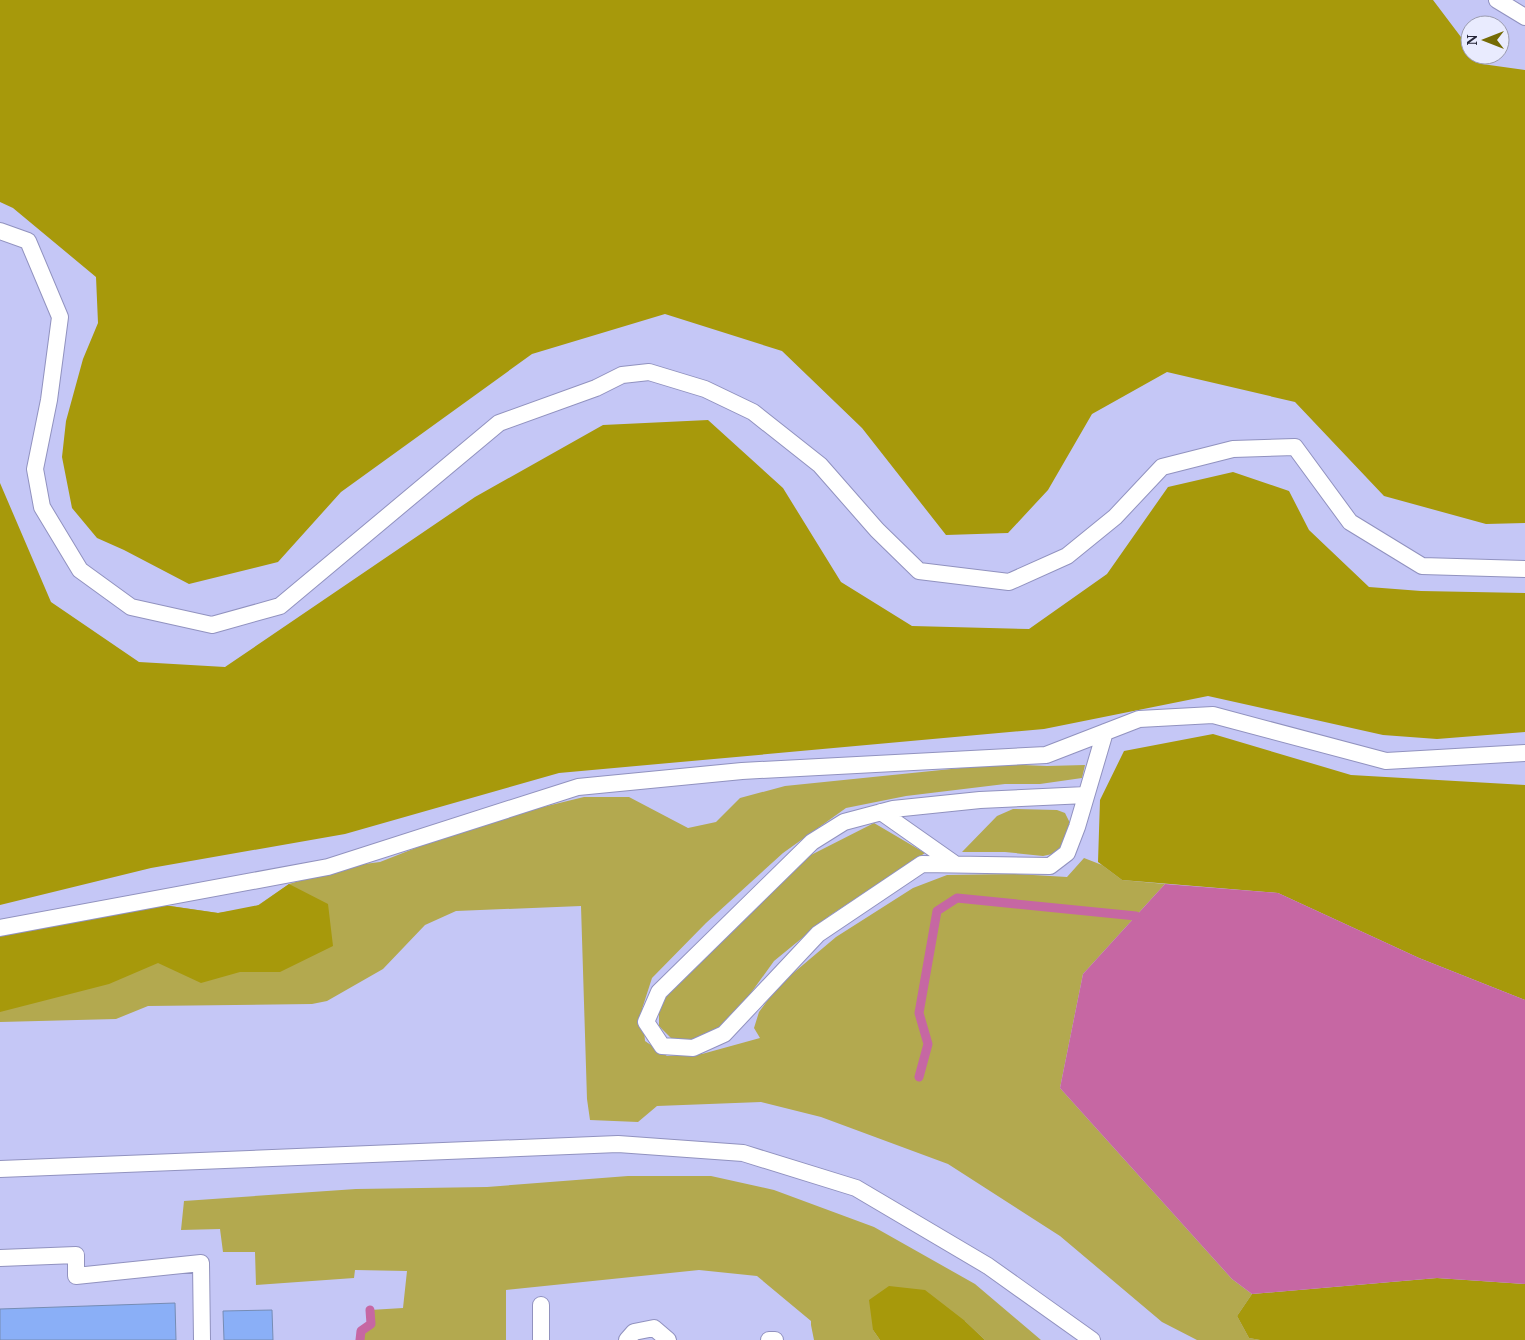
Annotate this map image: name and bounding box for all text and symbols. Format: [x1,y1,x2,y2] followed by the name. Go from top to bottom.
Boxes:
[1460,15,1510,65] north arrow
[1462,34,1481,46] text: N

